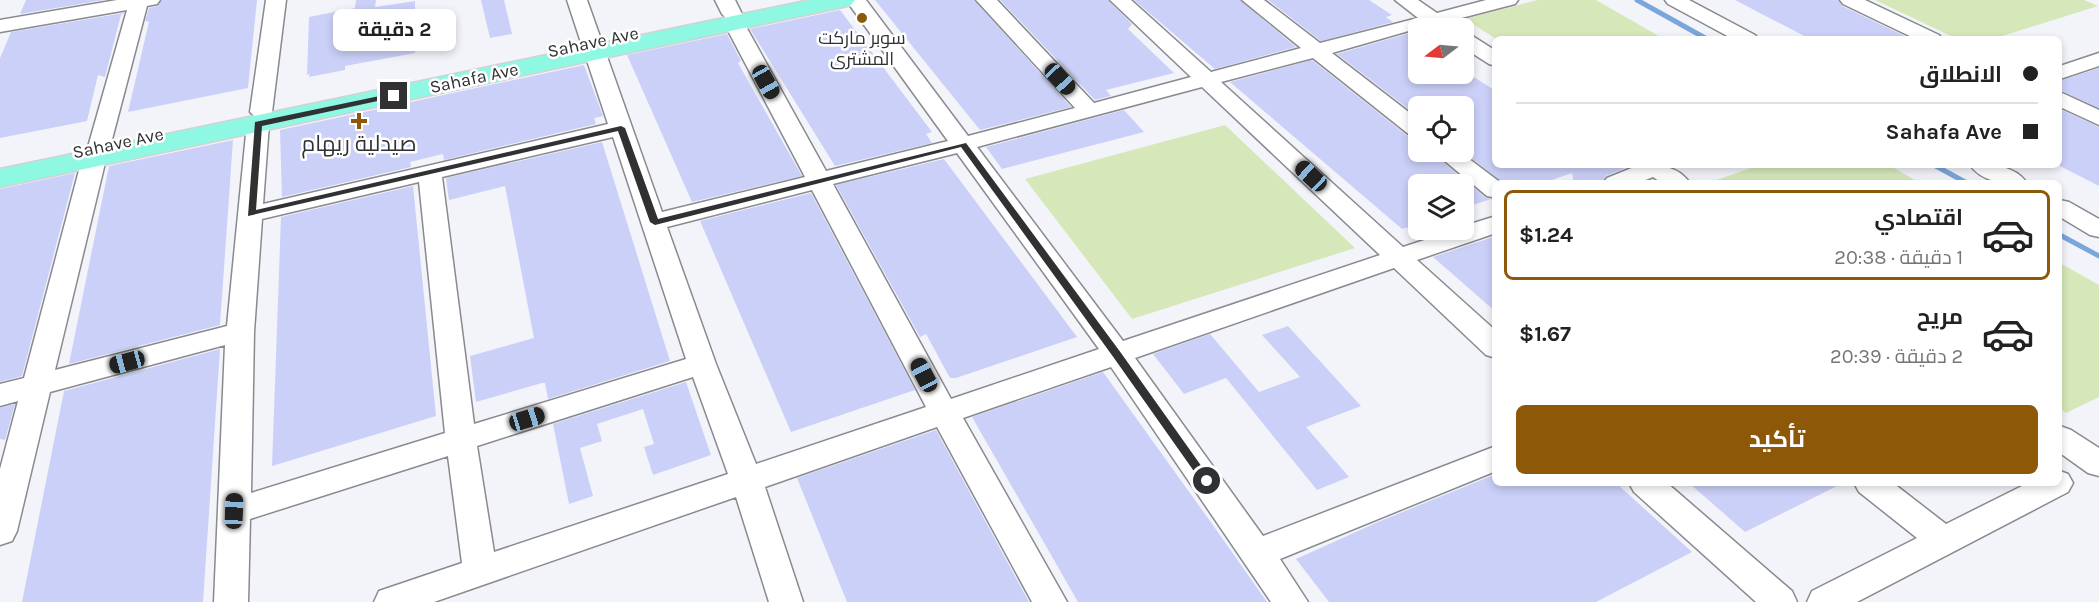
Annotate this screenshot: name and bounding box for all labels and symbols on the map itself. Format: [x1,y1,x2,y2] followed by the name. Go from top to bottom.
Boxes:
[332,9,456,51] callout: 2 دقيقة
[855,11,869,25] marker: سوبر ماركت المشترى
[1408,18,1474,84] north arrow
[546,22,640,62] street label: Sahave Ave
[818,27,906,70] place label: سوبر ماركت المشترى
[428,58,520,98] street label: Sahafa Ave
[1041,60,1079,98] car
[749,62,783,102] car
[380,82,407,109] route end
[352,114,366,128] marker: صيدلية ريهام
[71,123,165,163] street label: Sahave Ave
[302,131,416,159] place label: صيدلية ريهام
[1292,157,1330,195] car
[107,349,147,375] car
[908,355,940,395] car
[507,405,547,433] car
[1193,467,1220,494] route start
[224,493,244,529] car

